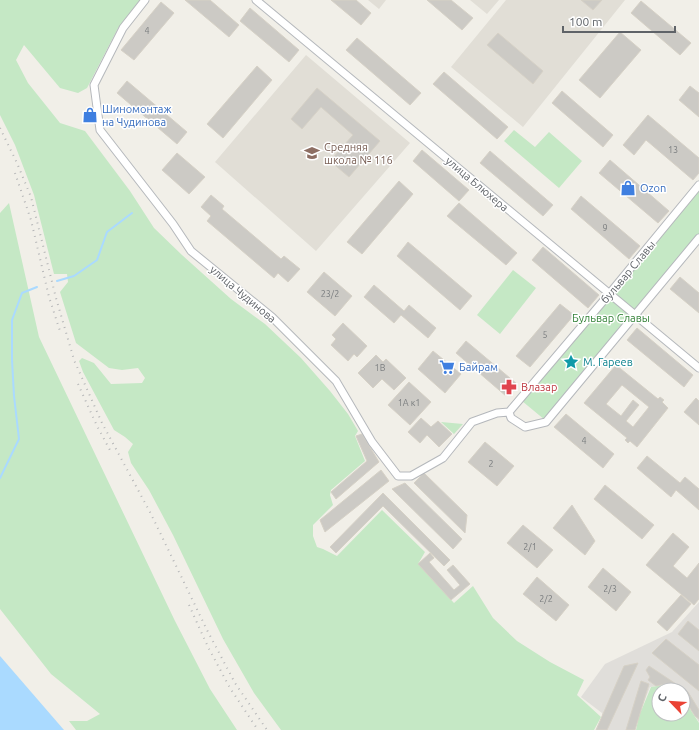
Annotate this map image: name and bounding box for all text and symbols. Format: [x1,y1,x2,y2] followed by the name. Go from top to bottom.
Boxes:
[563,8,675,34] scale bar
[569,15,602,28] text: 100 m
[144,26,150,36] house number: 4
[102,103,172,128] place label: Шиномонтаж на Чудинова
[81,106,99,124] shop icon: Шиномонтаж на Чудинова
[324,141,393,166] place label: Средняя школа № 116
[303,144,321,162] school or university icon: Средняя школа № 116
[668,145,678,155] house number: 13
[443,154,511,214] street label: улица Блюхера
[619,179,637,197] shop icon: Ozon
[640,182,666,194] place label: Ozon
[602,223,608,233] house number: 9
[598,238,658,306] street label: бульвар Славы
[208,263,278,325] street label: улица Чудинова
[321,289,339,299] house number: 23/2
[572,312,650,324] park label: Бульвар Славы
[542,330,548,340] house number: 5
[562,353,580,371] place icon: М. Гареев
[583,356,633,368] place label: М. Гареев
[438,358,456,376] supermarket icon: Байрам
[459,361,498,373] place label: Байрам
[375,363,386,373] house number: 1В
[500,378,518,396] pharmacy icon: Влазар
[521,381,557,393] place label: Влазар
[398,398,420,408] house number: 1А к1
[581,436,587,446] house number: 4
[488,459,494,469] house number: 2
[523,542,537,552] house number: 2/1
[603,584,617,594] house number: 2/3
[539,594,553,604] house number: 2/2
[651,682,691,722] north arrow
[655,692,669,703] text: С

